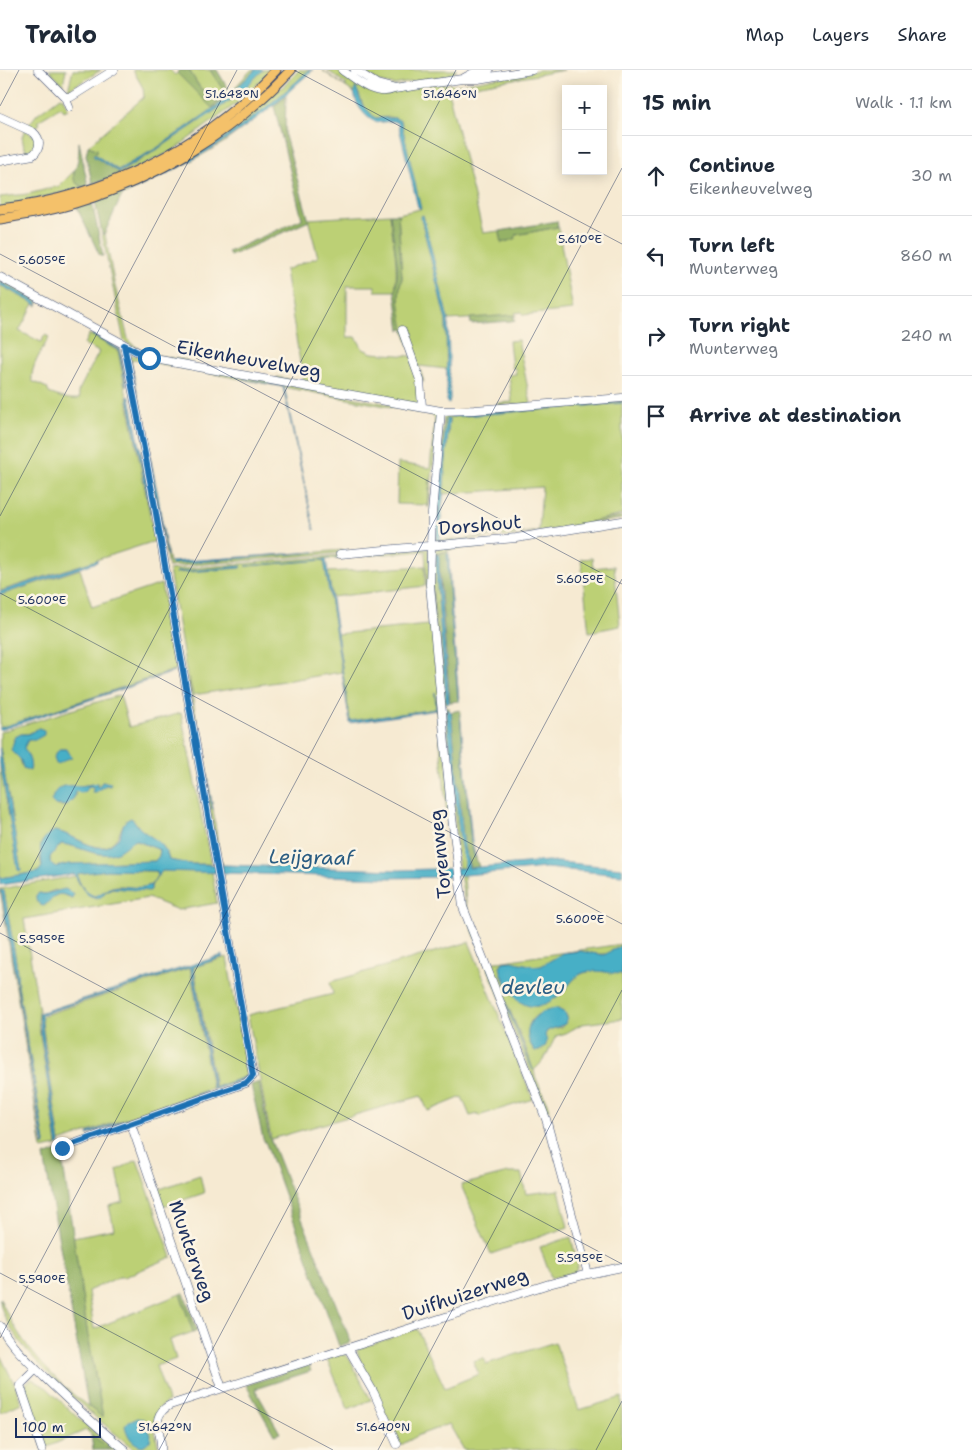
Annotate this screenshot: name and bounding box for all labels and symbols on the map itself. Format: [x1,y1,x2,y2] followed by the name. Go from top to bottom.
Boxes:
[205,86,259,102] text: 51.648°N
[423,86,477,102] text: 51.646°N
[558,231,602,247] text: 5.610°E
[18,252,66,268] text: 5.605°E
[175,334,323,384] street label: Eikenheuvelweg
[138,347,161,370] route start
[437,509,523,541] street label: Dorshout
[556,571,604,587] text: 5.605°E
[18,592,66,608] text: 5.600°E
[423,808,457,900] street label: Torenweg
[268,843,356,871] water label: Leijgraaf
[556,911,604,927] text: 5.600°E
[19,931,65,947] text: 5.595°E
[501,974,565,1000] water label: devleu
[51,1137,74,1160] route end
[163,1197,221,1305] street label: Munterweg
[557,1250,603,1266] text: 5.595°E
[399,1262,531,1326] street label: Duifhuizerweg
[18,1271,66,1287] text: 5.590°E
[15,1415,101,1438] scale bar
[138,1419,192,1435] text: 51.642°N
[356,1419,410,1435] text: 51.640°N

